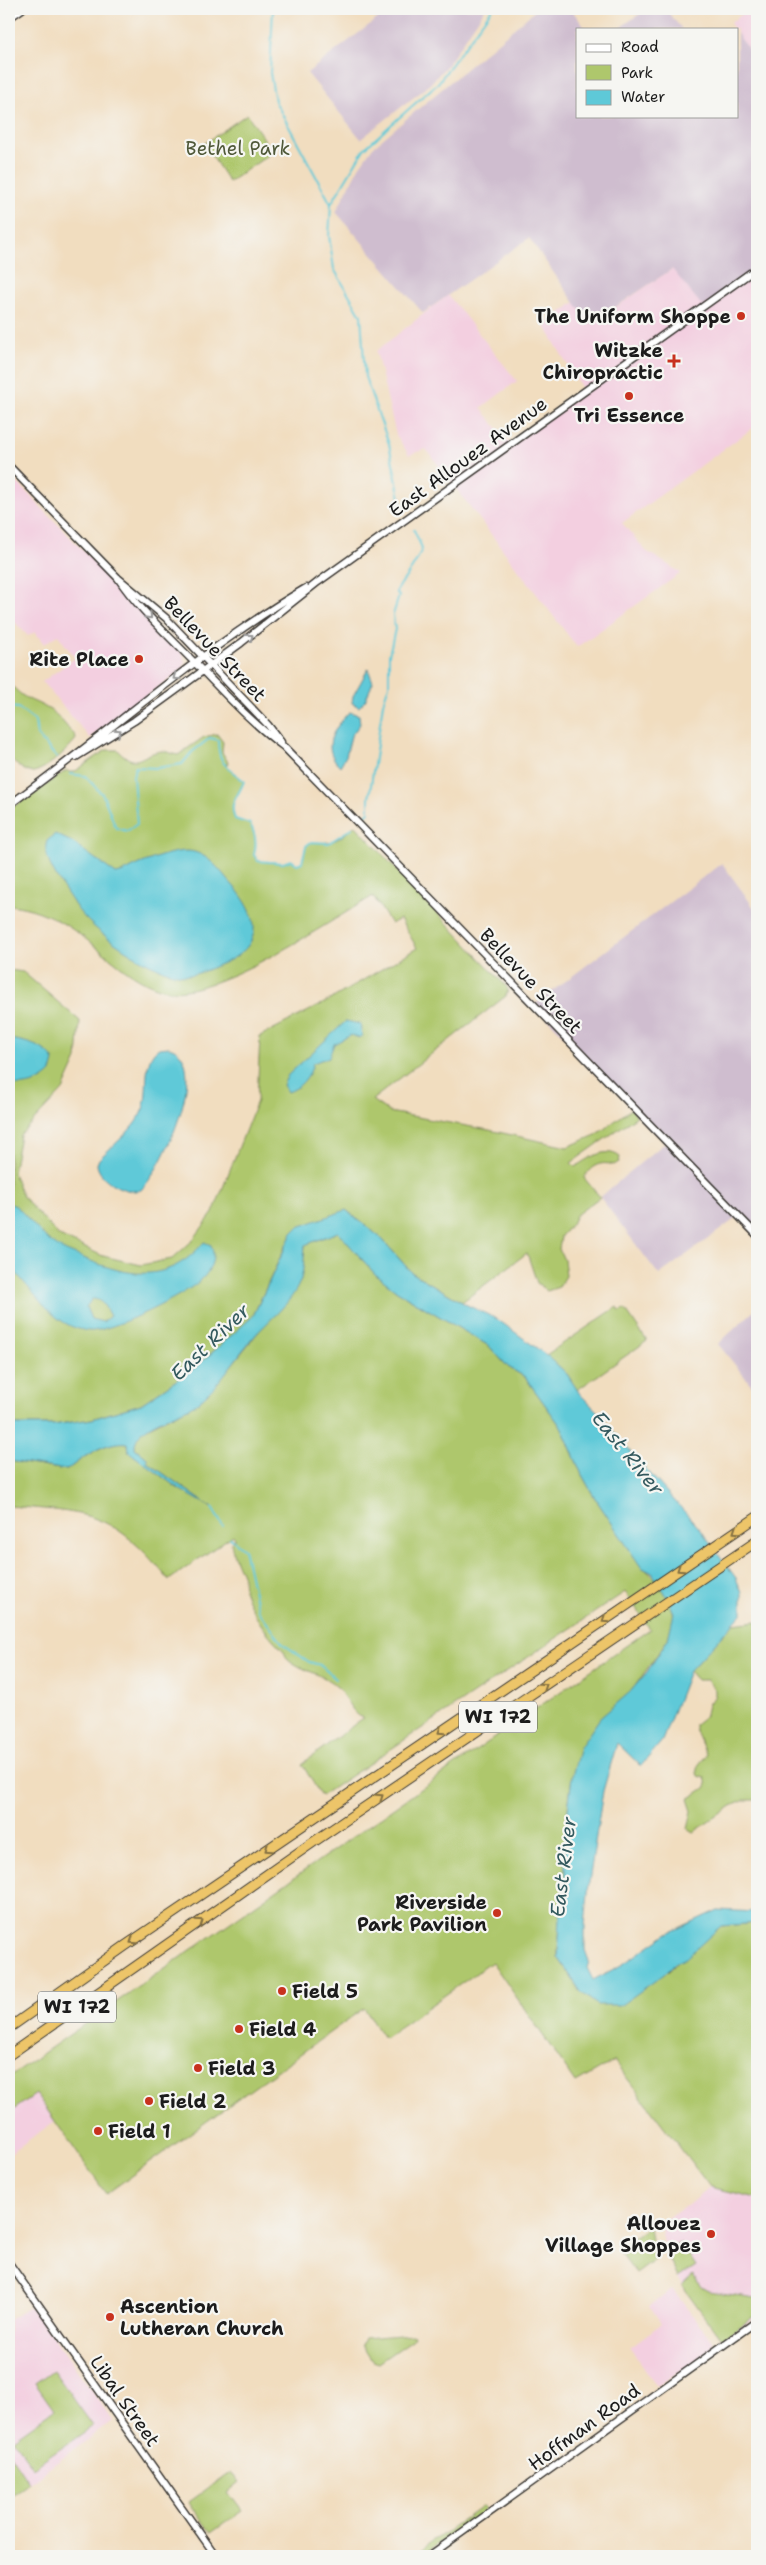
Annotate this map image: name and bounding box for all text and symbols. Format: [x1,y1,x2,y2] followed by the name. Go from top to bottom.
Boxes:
[576,28,738,118] legend
[621,37,659,57] text: Road
[621,63,653,83] text: Park
[621,87,665,107] text: Water
[186,136,290,161] park label: Bethel Park
[534,304,731,329] place label: The Uniform Shoppe
[735,310,747,322] marker: The Uniform Shoppe
[543,338,663,385] place label: Witzke Chiropractic
[667,354,681,368] marker: Witzke Chiropractic
[623,390,635,402] marker: Tri Essence
[384,391,552,523] street label: East Allouez Avenue
[574,403,684,428] place label: Tri Essence
[158,591,272,707] street label: Bellevue Street
[143,610,152,619] one-way arrow
[244,634,253,642] one-way arrow
[29,647,129,672] place label: Rite Place
[133,653,145,665] marker: Rite Place
[172,671,182,680] one-way arrow
[113,728,122,738] one-way arrow
[474,923,588,1039] street label: Bellevue Street
[165,1297,256,1386] water label: East River
[586,1406,670,1501] water label: East River
[732,1525,742,1534] one-way arrow
[676,1563,685,1572] one-way arrow
[601,1614,610,1623] one-way arrow
[538,1683,548,1692] one-way arrow
[459,1701,537,1732] road number: WI 172
[438,1725,447,1734] one-way arrow
[375,1794,384,1803] one-way arrow
[544,1815,582,1919] water label: East River
[264,1843,274,1852] one-way arrow
[357,1890,487,1937] place label: Riverside Park Pavilion
[491,1907,503,1919] marker: Riverside Park Pavilion
[194,1919,203,1928] one-way arrow
[130,1935,139,1944] one-way arrow
[292,1979,358,2004] place label: Field 5
[276,1985,288,1997] marker: Field 5
[38,1991,116,2022] road number: WI 172
[249,2017,317,2042] place label: Field 4
[233,2023,245,2035] marker: Field 4
[208,2056,275,2081] place label: Field 3
[192,2062,204,2074] marker: Field 3
[159,2089,226,2114] place label: Field 2
[143,2095,155,2107] marker: Field 2
[108,2119,171,2144] place label: Field 1
[92,2125,104,2137] marker: Field 1
[545,2211,701,2258] place label: Allouez Village Shoppes
[705,2228,717,2240] marker: Allouez Village Shoppes
[120,2294,284,2341] place label: Ascention Lutheran Church
[104,2311,116,2323] marker: Ascention Lutheran Church
[84,2350,166,2452] street label: Libal Street
[523,2378,645,2476] street label: Hoffman Road

